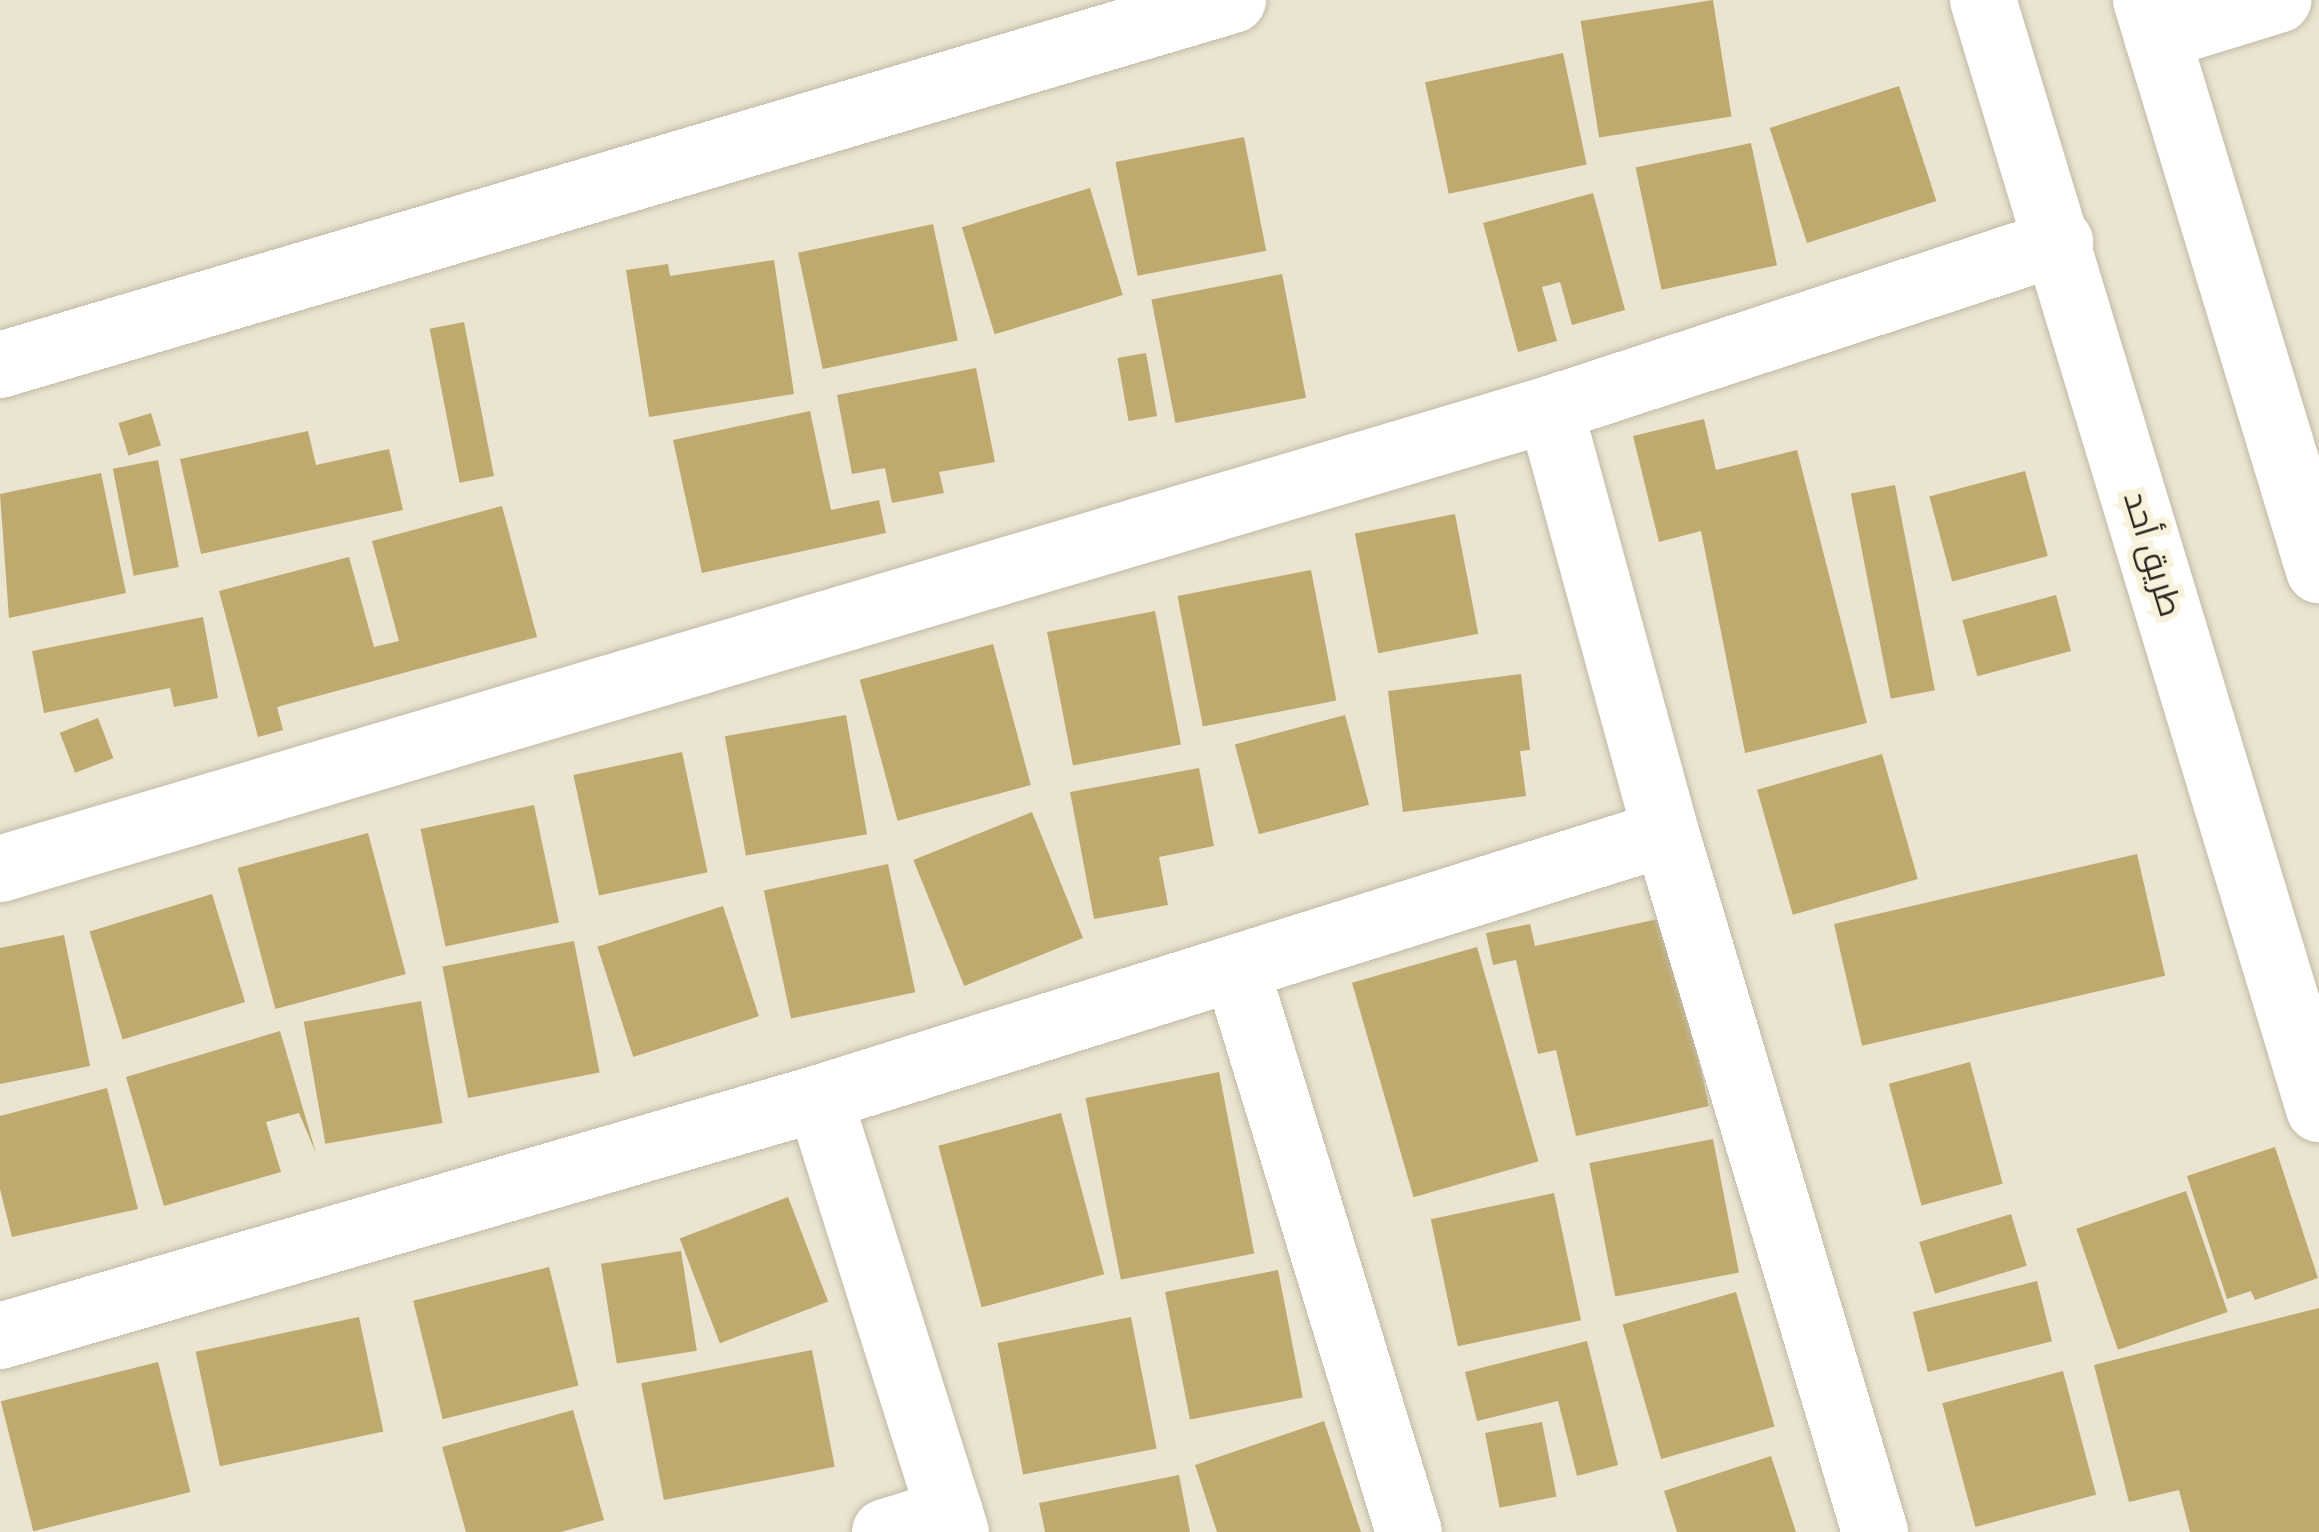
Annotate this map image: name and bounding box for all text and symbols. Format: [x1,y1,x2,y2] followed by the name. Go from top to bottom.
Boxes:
[2115,487,2191,621] street label: طريق أحد

